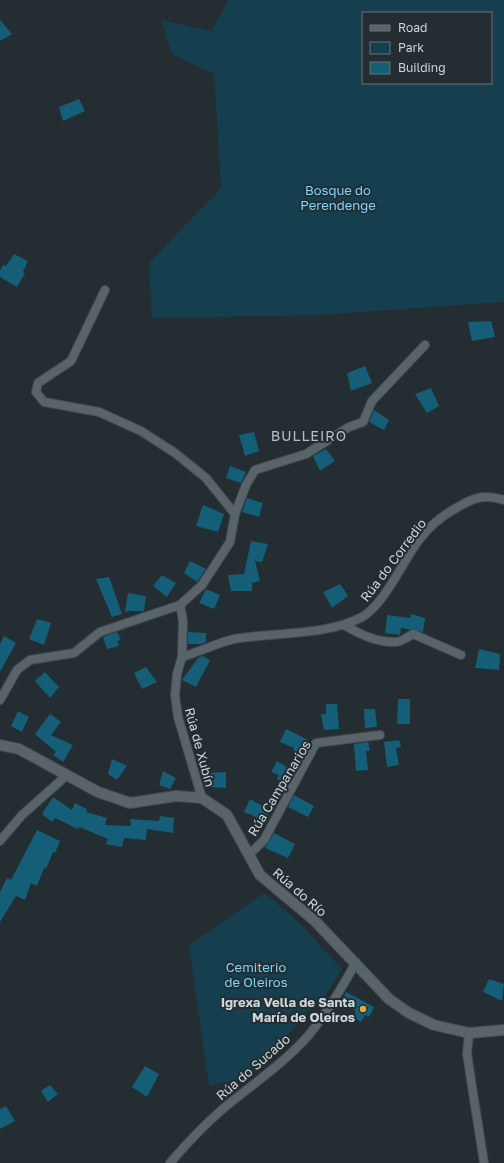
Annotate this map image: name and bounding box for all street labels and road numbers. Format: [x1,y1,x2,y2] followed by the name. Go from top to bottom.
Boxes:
[357,515,429,605] street label: Rúa do Corredio
[182,706,218,788] street label: Rúa de Xubín
[244,737,314,839] street label: Rúa Campanarios
[270,864,330,920] street label: Rúa do Río
[213,1030,293,1103] street label: Rúa do Sucado

